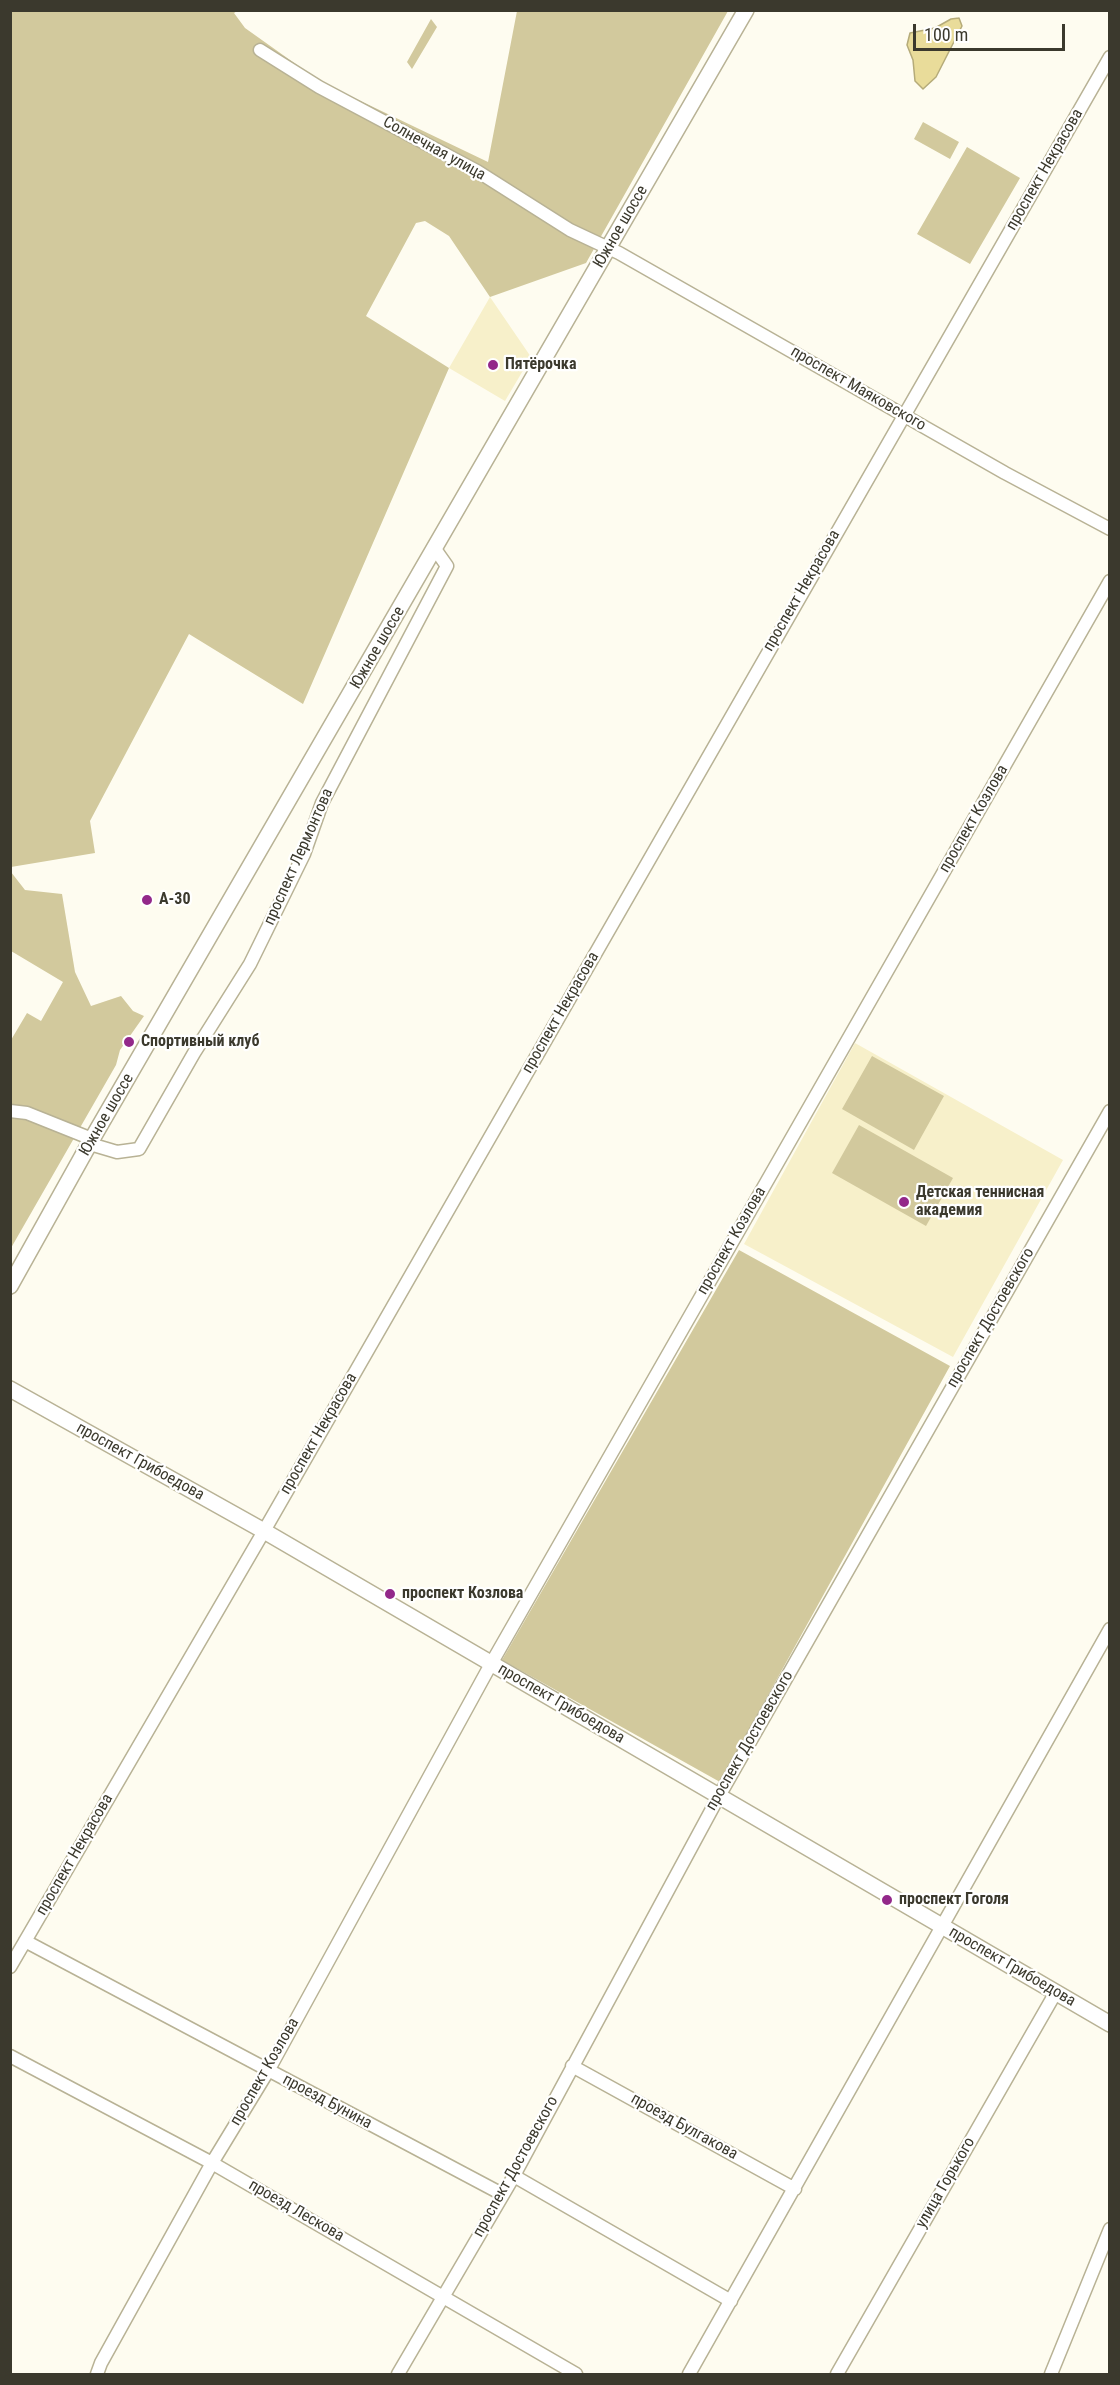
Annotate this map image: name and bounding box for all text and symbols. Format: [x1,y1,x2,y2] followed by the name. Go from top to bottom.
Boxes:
[916,12,1068,50] scale bar
[924,24,968,45] text: 100 m
[1002,106,1088,234] street label: проспект Некрасова
[379,113,489,185] street label: Солнечная улица
[590,182,652,272] street label: Южное шоссе
[787,342,929,436] street label: проспект Маяковского
[505,355,576,375] place label: Пятёрочка
[486,358,500,372] marker: Пятёрочка
[759,527,845,655] street label: проспект Некрасова
[347,603,409,693] street label: Южное шоссе
[935,762,1013,876] street label: проспект Козлова
[260,786,338,928] street label: проспект Лермонтова
[159,890,190,910] place label: А-30
[140,893,154,907] marker: А-30
[518,949,604,1077] street label: проспект Некрасова
[141,1032,259,1052] place label: Спортивный клуб
[122,1035,136,1049] marker: Спортивный клуб
[76,1070,138,1160] street label: Южное шоссе
[916,1183,1045,1221] place label: Детская теннисная академия
[693,1184,771,1298] street label: проспект Козлова
[897,1195,911,1209] marker: Детская теннисная академия
[943,1245,1039,1391] street label: проспект Достоевского
[276,1370,362,1498] street label: проспект Некрасова
[73,1419,207,1505] street label: проспект Грибоедова
[402,1584,523,1604] place label: проспект Козлова
[383,1587,397,1601] marker: проспект Козлова
[494,1660,628,1748] street label: проспект Грибоедова
[702,1668,798,1814] street label: проспект Достоевского
[32,1791,118,1919] street label: проспект Некрасова
[899,1890,1009,1910] place label: проспект Гоголя
[880,1893,894,1907] marker: проспект Гоголя
[945,1923,1079,2011] street label: проспект Грибоедова
[226,2015,304,2129] street label: проспект Козлова
[279,2070,375,2134] street label: проезд Бунина
[627,2090,741,2164] street label: проезд Булгакова
[469,2093,563,2241] street label: проспект Достоевского
[912,2134,980,2232] street label: улица Горького
[245,2176,347,2246] street label: проезд Лескова

